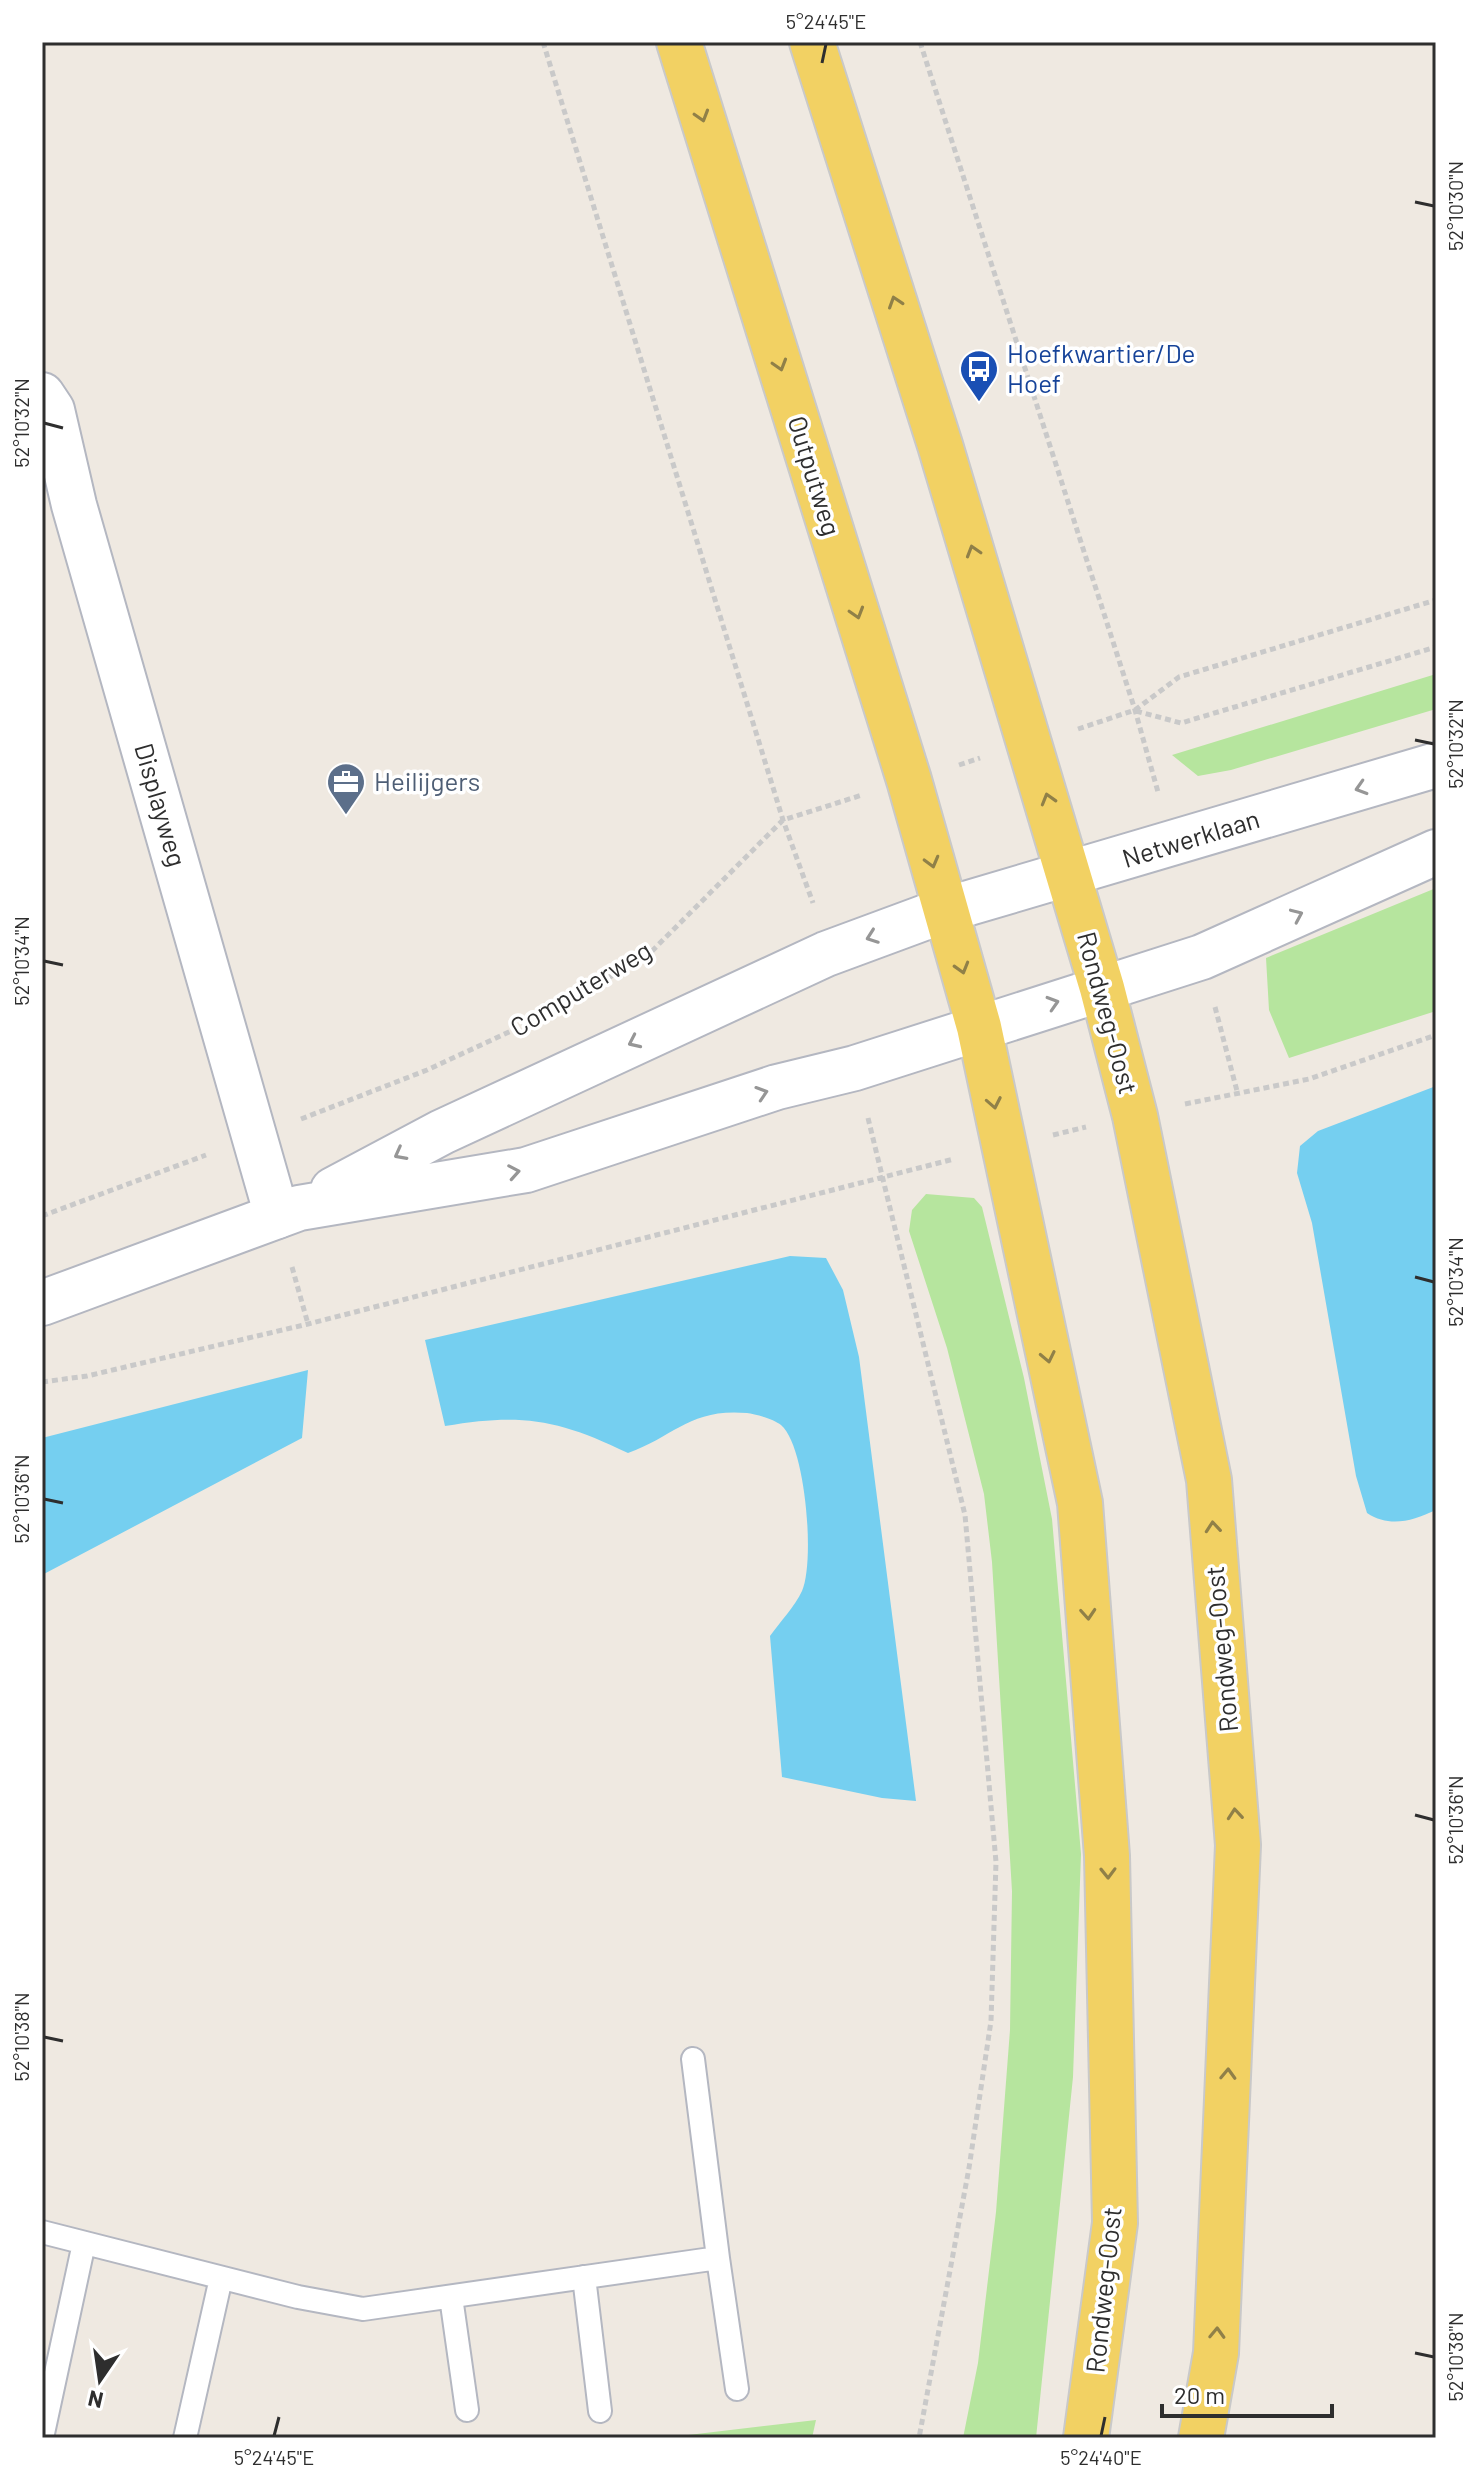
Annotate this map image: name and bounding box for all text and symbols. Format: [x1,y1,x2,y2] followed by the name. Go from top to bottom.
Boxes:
[786,9,866,33] text: 5°24'45"E
[693,109,709,123] one-way arrow
[1443,161,1467,251] text: 52°10'30"N
[888,296,904,310] one-way arrow
[1007,337,1195,398] place label: Hoefkwartier/De Hoef
[958,348,1000,403] bus stop icon: Hoefkwartier/De Hoef
[770,357,786,371] one-way arrow
[9,378,33,468] text: 52°10'32"N
[783,412,848,539] street label: Outputweg
[966,544,982,558] one-way arrow
[848,606,864,619] one-way arrow
[1443,699,1467,789] text: 52°10'32"N
[129,739,194,870] street label: Displayweg
[325,761,367,816] office icon: Heilijgers
[374,765,480,796] place label: Heilijgers
[1355,779,1369,795] one-way arrow
[1041,793,1057,807] one-way arrow
[1118,802,1263,873] street label: Netwerklaan
[923,854,939,868] one-way arrow
[1289,908,1303,924] one-way arrow
[9,916,33,1006] text: 52°10'34"N
[866,927,880,944] one-way arrow
[1072,928,1145,1097] street label: Rondweg-Oost
[504,934,656,1042] street label: Computerweg
[953,961,969,975] one-way arrow
[1046,996,1059,1012] one-way arrow
[628,1033,643,1049] one-way arrow
[754,1086,768,1102] one-way arrow
[985,1096,1002,1109] one-way arrow
[394,1145,408,1160] one-way arrow
[507,1164,521,1181] one-way arrow
[1443,1237,1467,1327] text: 52°10'34"N
[1039,1350,1056,1364] one-way arrow
[9,1455,33,1543] text: 52°10'36"N
[1204,1520,1221,1533] one-way arrow
[1198,1565,1243,1733] street label: Rondweg-Oost
[1080,1607,1097,1620] one-way arrow
[1443,1776,1467,1864] text: 52°10'36"N
[1227,1807,1244,1820] one-way arrow
[1099,1867,1116,1880] one-way arrow
[9,1992,33,2082] text: 52°10'38"N
[1219,2067,1236,2080] one-way arrow
[1078,2205,1127,2374] street label: Rondweg-Oost
[1443,2312,1467,2402] text: 52°10'38"N
[1208,2326,1225,2339] one-way arrow
[60,2340,140,2420] north arrow
[1162,2368,1332,2418] scale bar
[1174,2380,1225,2409] text: 20 m
[85,2386,105,2415] text: N
[234,2445,314,2469] text: 5°24'45"E
[1060,2445,1142,2469] text: 5°24'40"E

